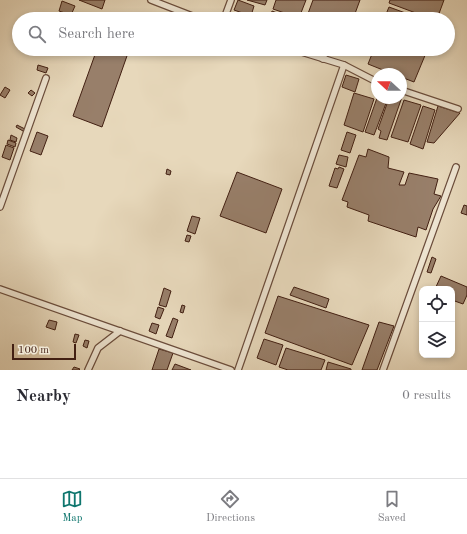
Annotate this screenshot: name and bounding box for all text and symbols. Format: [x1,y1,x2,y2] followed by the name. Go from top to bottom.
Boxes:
[12,12,455,56] search box
[26,23,48,45] icon: search
[58,27,135,42] text: Search here
[371,68,407,104] north arrow
[419,286,455,358] map controls
[419,286,455,322] button: locate
[419,322,455,358] button: layers
[12,342,76,361] scale bar
[18,345,49,356] text: 100 m
[16,388,71,405] text: Nearby
[402,389,451,402] text: 0 results
[61,488,83,526] tab: Map
[206,488,255,526] tab: Directions
[378,488,406,526] tab: Saved

